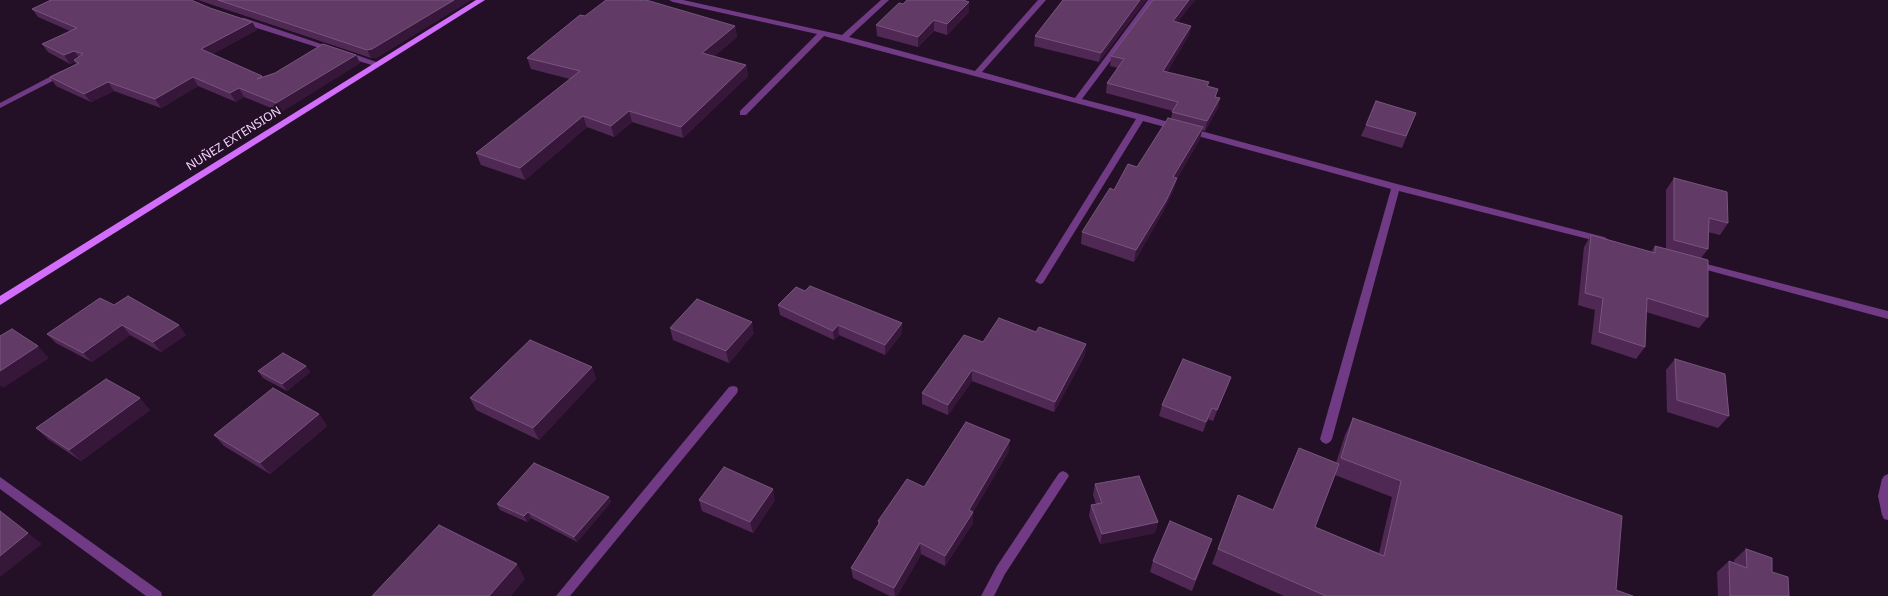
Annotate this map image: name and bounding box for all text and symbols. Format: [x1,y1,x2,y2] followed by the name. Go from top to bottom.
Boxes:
[184,104,284,174] street label: NUÑEZ EXTENSION

